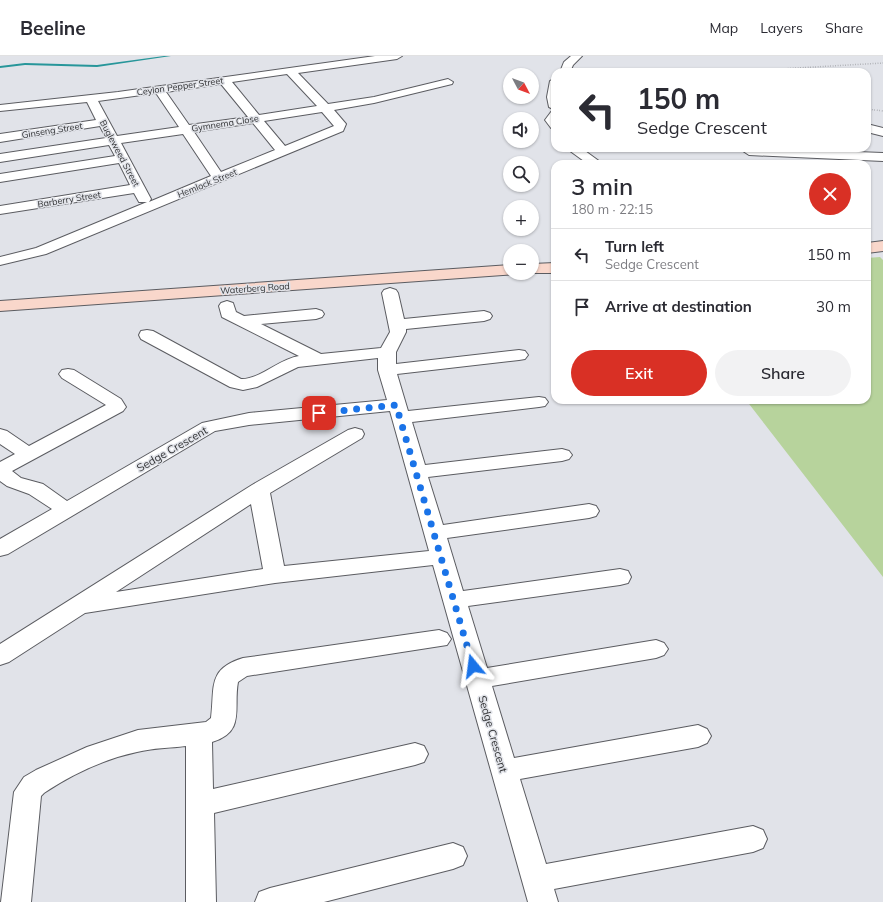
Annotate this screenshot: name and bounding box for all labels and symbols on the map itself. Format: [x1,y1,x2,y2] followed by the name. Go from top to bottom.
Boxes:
[503,68,539,104] north arrow
[136,74,224,98] street label: Ceylon Pepper Street
[191,112,260,135] street label: Gymnema Close
[98,118,142,188] street label: Bugleweed Street
[21,120,83,140] street label: Ginseng Street
[176,166,238,200] street label: Hemlock Street
[37,189,102,210] street label: Barberry Street
[220,280,290,296] street label: Waterberg Road
[302,396,336,430] pin
[134,423,210,475] street label: Sedge Crescent
[452,645,494,687] position arrow
[475,694,511,774] street label: Sedge Crescent

